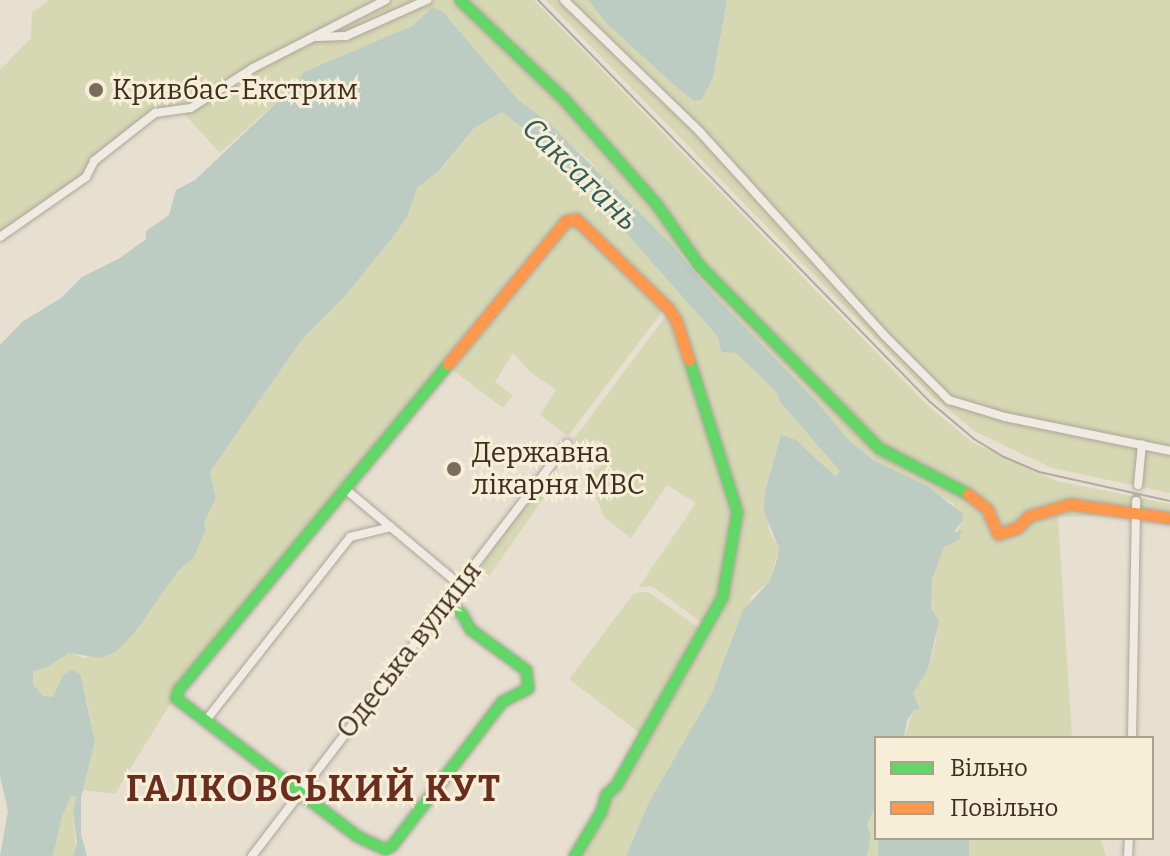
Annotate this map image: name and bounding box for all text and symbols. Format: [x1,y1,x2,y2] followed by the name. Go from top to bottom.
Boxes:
[112,73,358,107] place label: Кривбас-Екстрим
[87,81,105,99] marker: Кривбас-Екстрим
[515,110,645,238] water label: Саксагань
[472,436,645,502] place label: Державна лікарня МВС
[443,458,465,480] marker: Державна лікарня МВС
[330,555,488,745] street label: Одеська вулиця
[874,736,1154,840] legend
[950,754,1028,782] text: Вільно
[126,768,502,812] district label: ГАЛКОВСЬКИЙ КУТ
[950,794,1058,822] text: Повільно

